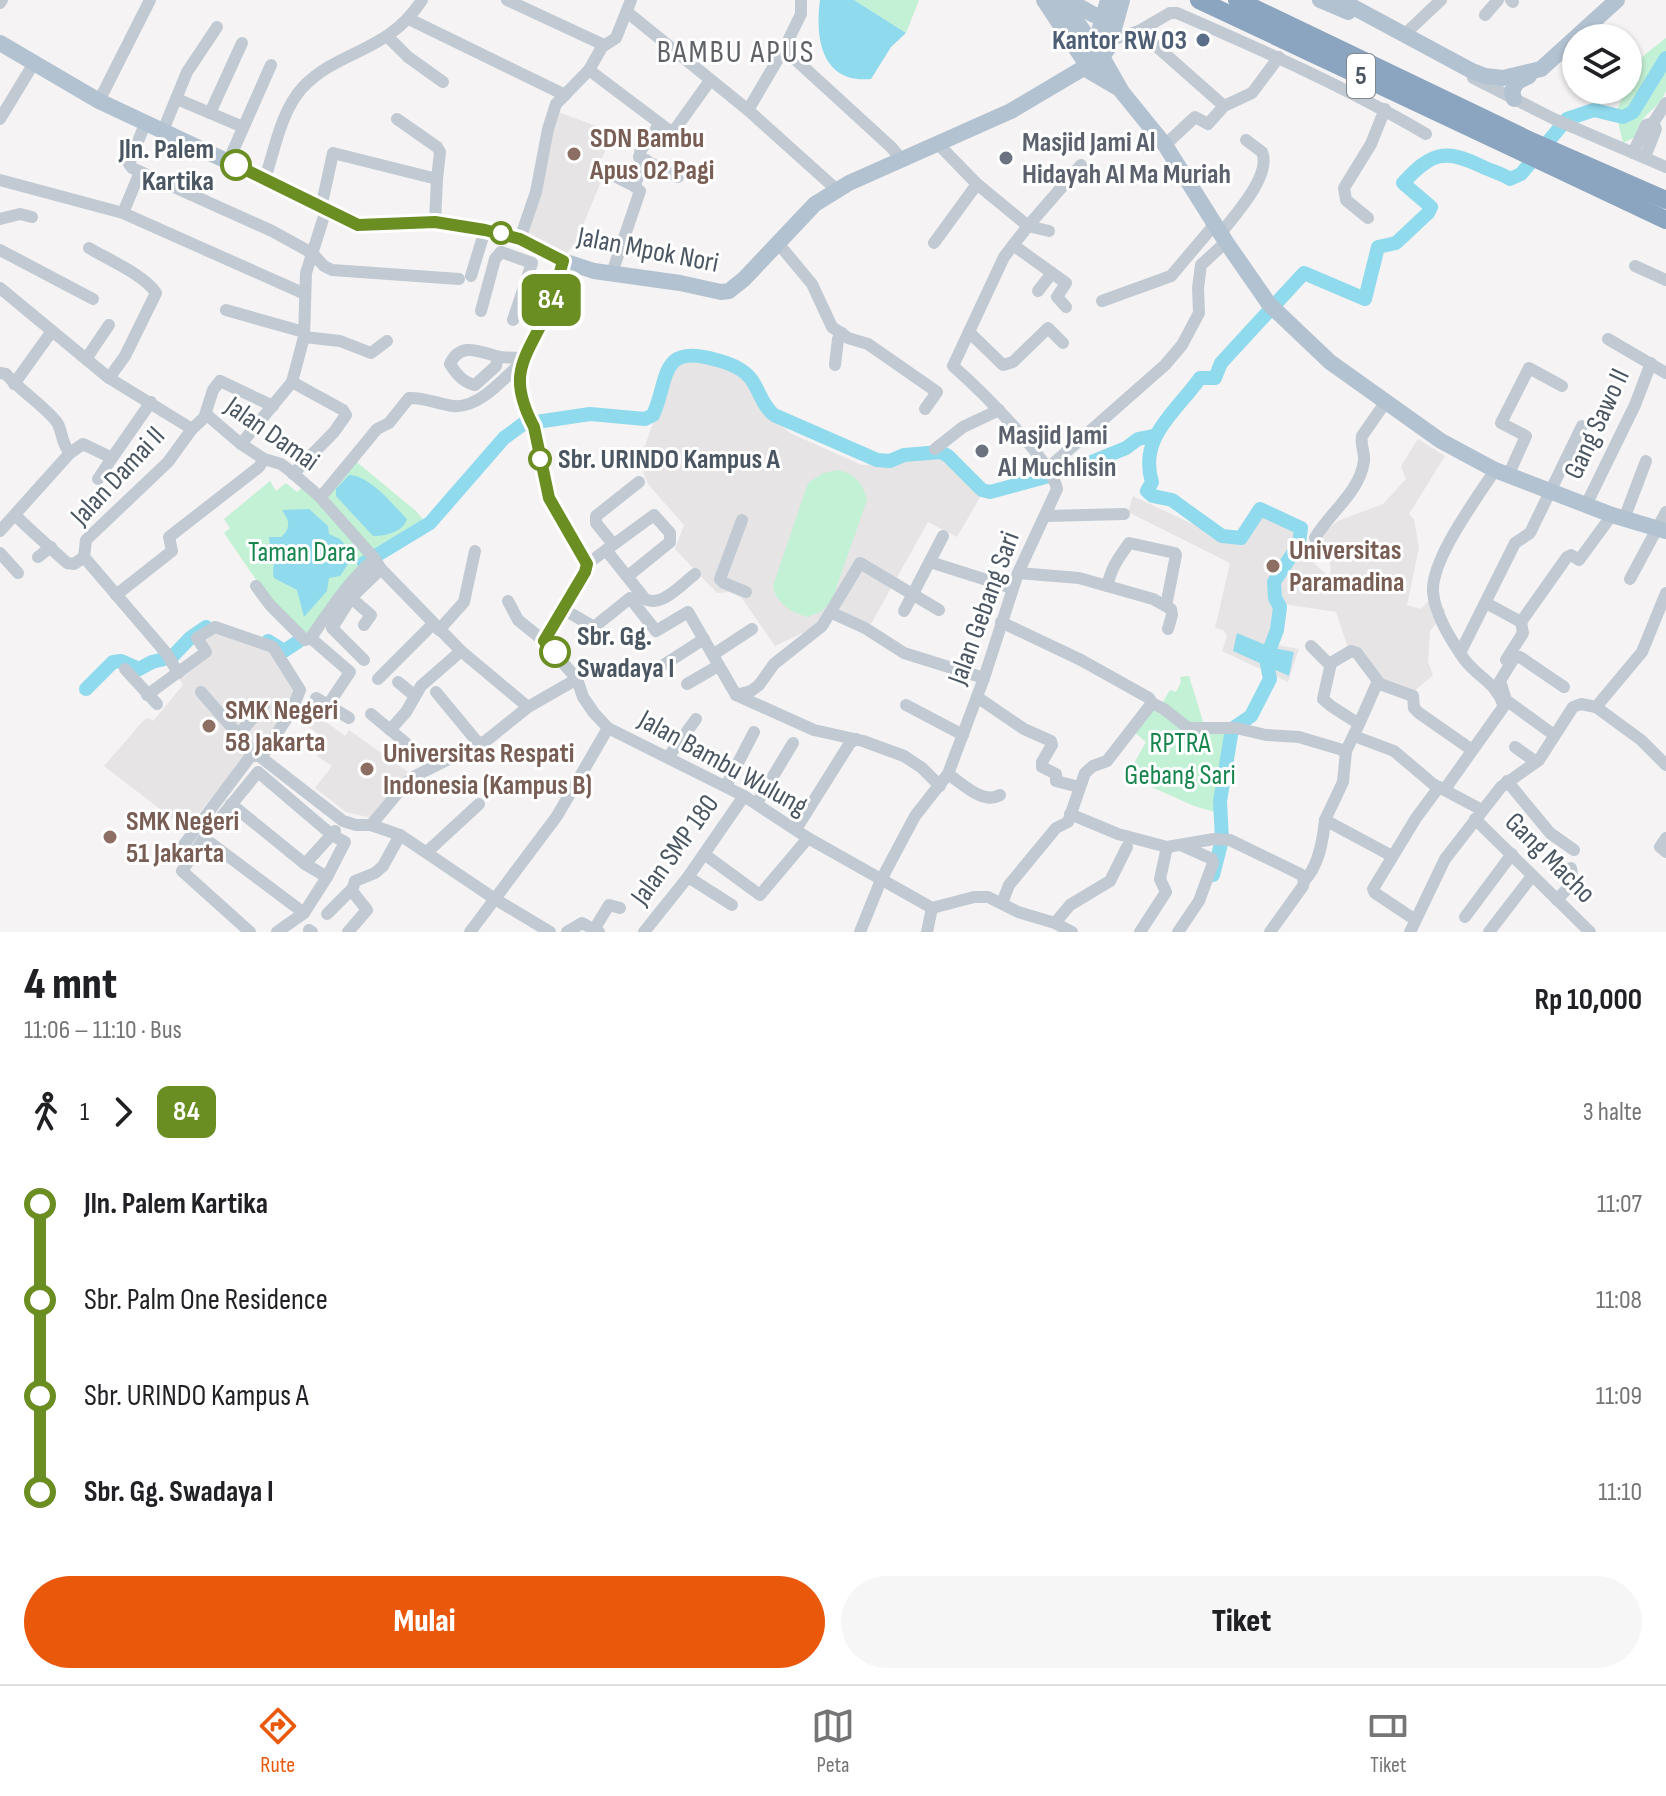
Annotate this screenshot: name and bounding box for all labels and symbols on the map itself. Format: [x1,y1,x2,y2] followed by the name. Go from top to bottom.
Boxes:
[1052,24,1187,57] place label: Kantor RW 03
[1194,31,1212,49] marker: Kantor RW 03
[657,33,815,72] district label: BAMBU APUS
[1347,54,1375,98] road number: 5
[589,122,714,187] place label: SDN Bambu Apus 02 Pagi
[1022,126,1231,191] place label: Masjid Jami Al Hidayah Al Ma Muriah
[118,133,214,198] place label: Jln. Palem Kartika
[565,145,583,163] marker: SDN Bambu Apus 02 Pagi
[997,149,1015,167] marker: Masjid Jami Al Hidayah Al Ma Muriah
[221,150,251,180] marker: Jln. Palem Kartika
[574,220,721,280] street label: Jalan Mpok Nori
[490,222,512,244] unlabelled marker
[515,274,587,326] line badge: 84
[1557,364,1637,484] street label: Gang Sawo II
[218,389,325,478] street label: Jalan Damai
[997,419,1116,484] place label: Masjid Jami Al Muchlisin
[63,420,172,533] street label: Jalan Damai II
[973,442,991,460] marker: Masjid Jami Al Muchlisin
[558,443,781,476] place label: Sbr. URINDO Kampus A
[529,448,551,470] marker: Sbr. URINDO Kampus A
[941,527,1027,690] street label: Jalan Gebang Sari
[1289,534,1404,599] place label: Universitas Paramadina
[248,536,356,569] park label: Taman Dara
[1264,557,1282,575] marker: Universitas Paramadina
[577,620,674,685] place label: Sbr. Gg. Swadaya I
[540,637,570,667] marker: Sbr. Gg. Swadaya I
[225,694,338,759] place label: SMK Negeri 58 Jakarta
[632,703,813,823] street label: Jalan Bambu Wulung
[200,717,218,735] marker: SMK Negeri 58 Jakarta
[1124,727,1236,792] park label: RPTRA Gebang Sari
[383,737,592,802] place label: Universitas Respati Indonesia (Kampus B)
[358,760,376,778] marker: Universitas Respati Indonesia (Kampus B)
[623,788,726,912] street label: Jalan SMP 180
[126,805,239,870] place label: SMK Negeri 51 Jakarta
[1498,806,1602,910] street label: Gang Macho
[101,828,119,846] marker: SMK Negeri 51 Jakarta

